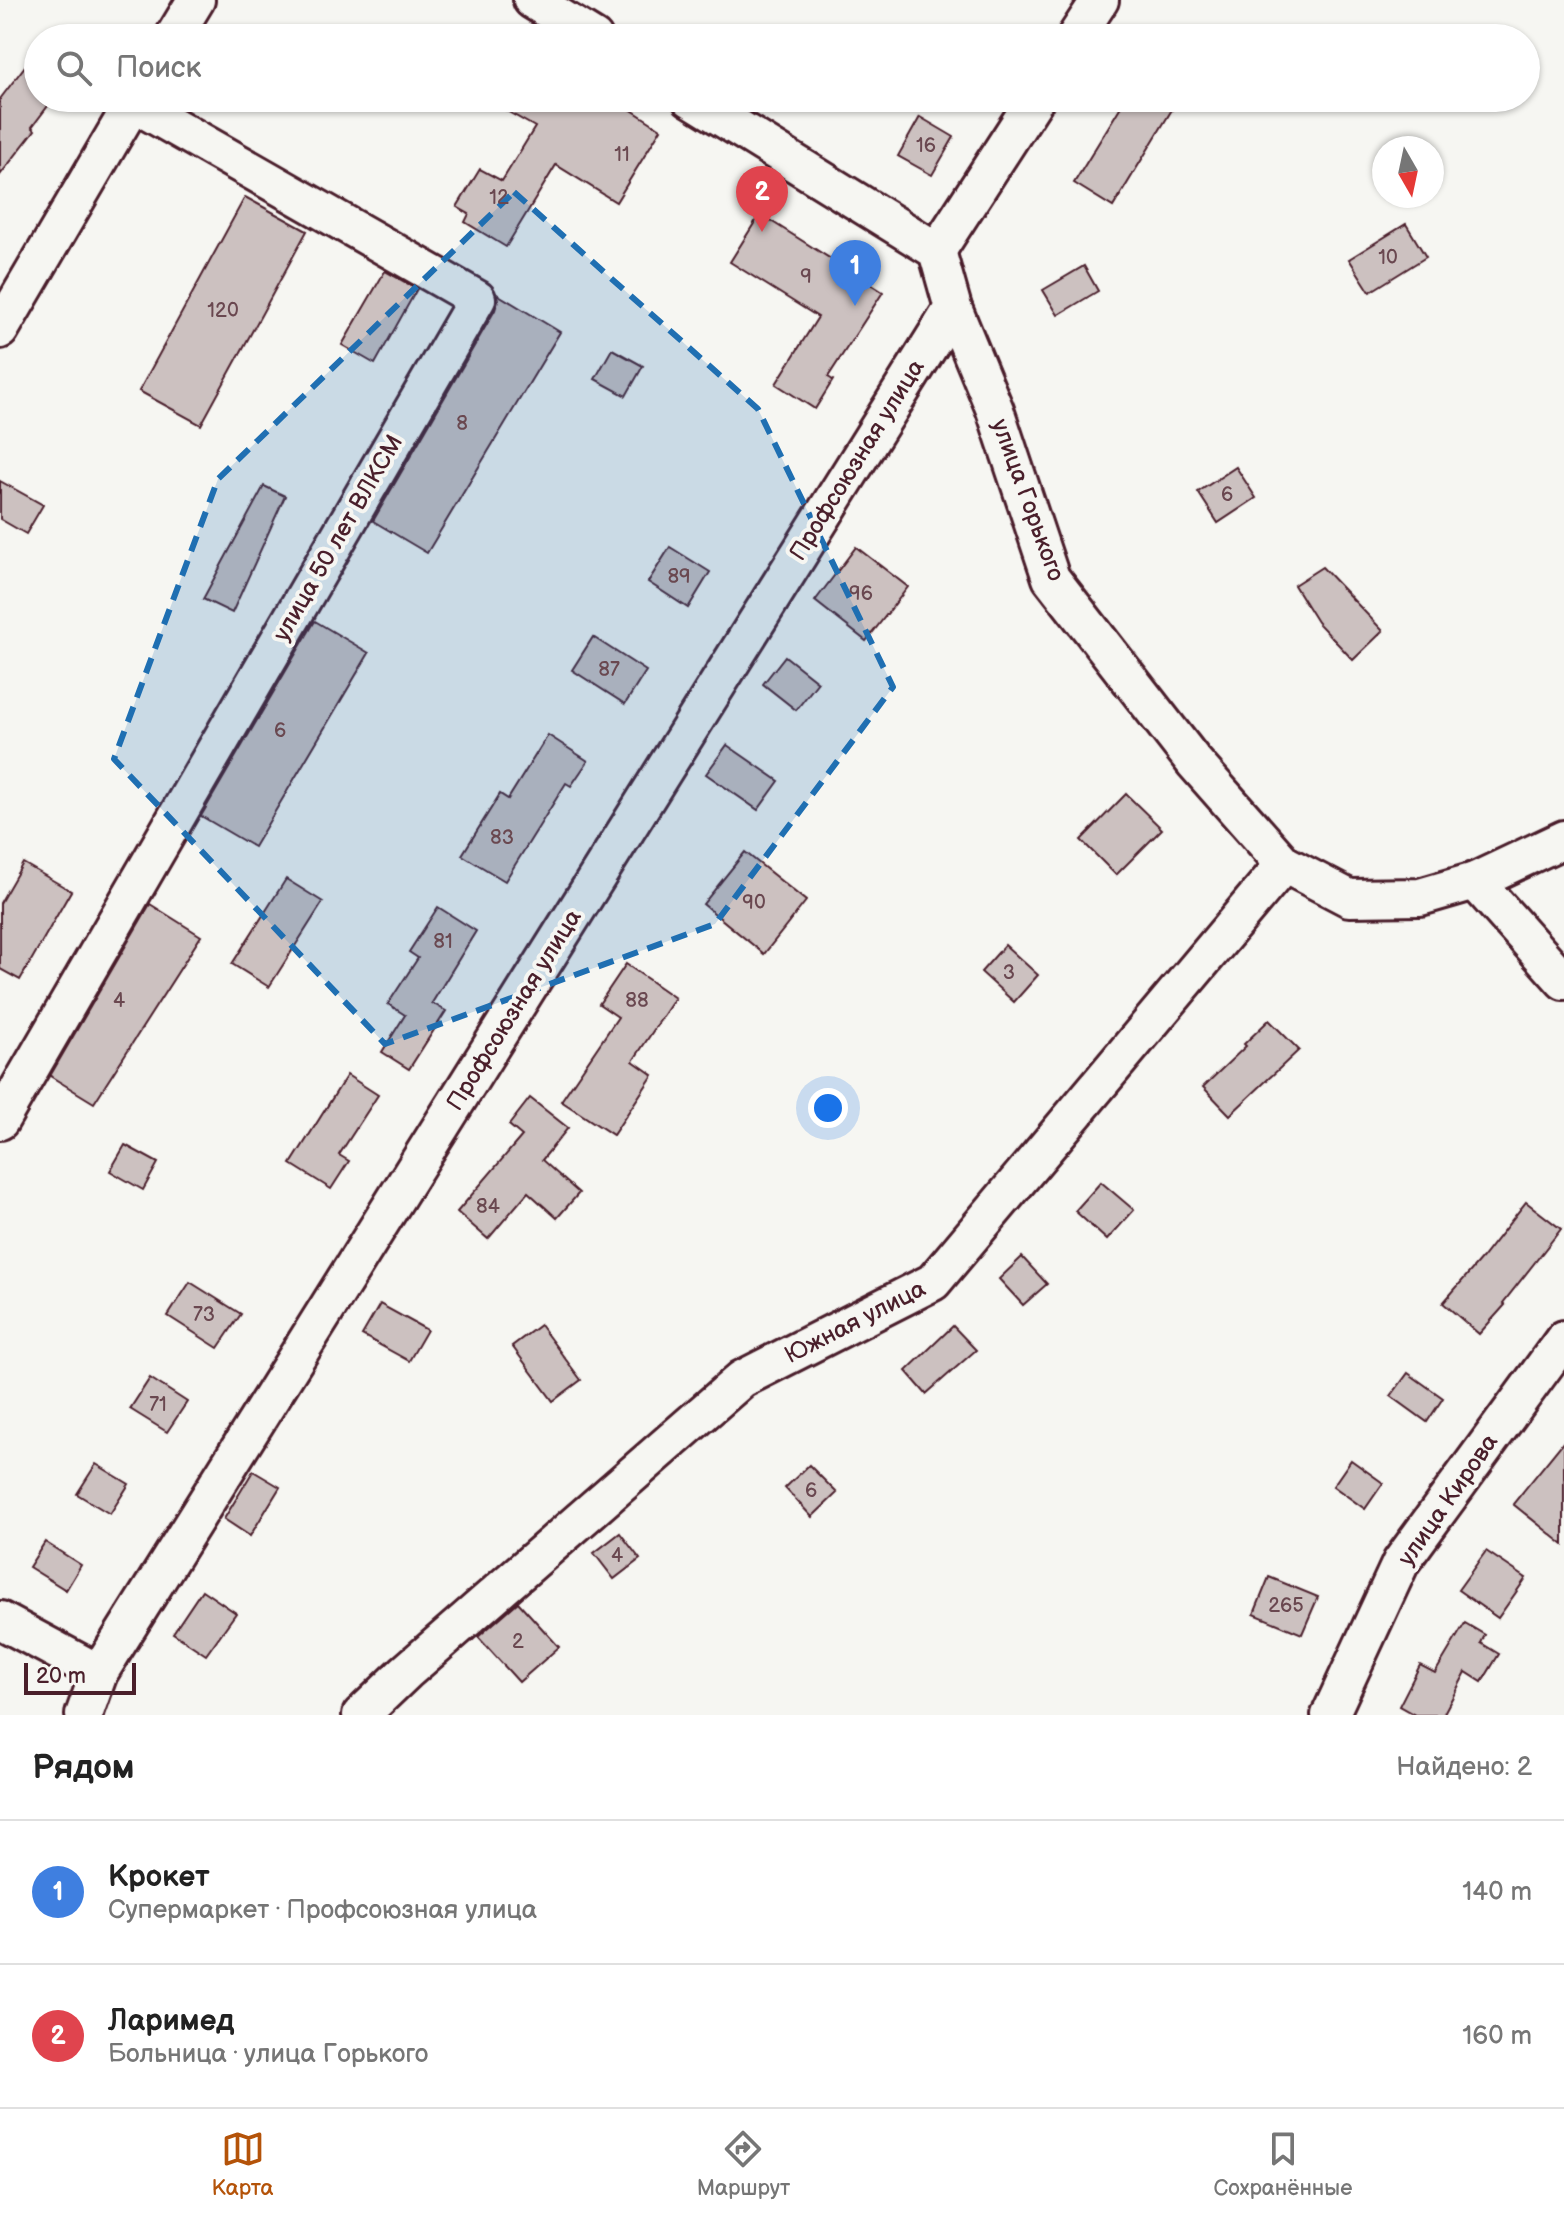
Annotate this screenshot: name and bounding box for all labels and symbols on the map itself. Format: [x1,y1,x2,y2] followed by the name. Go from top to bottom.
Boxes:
[916,134,936,158] house number: 16
[1372,136,1444,208] north arrow
[614,143,630,167] house number: 11
[736,166,788,232] pin: 2
[489,186,509,210] house number: 12
[829,240,881,306] pin: 1
[1378,246,1398,270] house number: 10
[800,265,812,289] house number: 9
[207,299,239,323] house number: 120
[783,354,931,566] street label: Профсоюзная улица
[456,412,468,436] house number: 8
[985,415,1071,585] street label: улица Горького
[267,430,409,646] street label: улица 50 лет ВЛКСМ
[1221,483,1233,507] house number: 6
[667,565,691,589] house number: 89
[849,582,873,606] house number: 96
[598,658,620,682] house number: 87
[274,719,286,743] house number: 6
[490,826,514,850] house number: 83
[742,891,766,915] house number: 90
[440,904,588,1116] street label: Профсоюзная улица
[433,930,453,954] house number: 81
[1003,961,1015,985] house number: 3
[113,989,125,1013] house number: 4
[625,989,649,1013] house number: 88
[808,1088,848,1128] your location
[476,1195,500,1219] house number: 84
[780,1274,930,1370] street label: Южная улица
[193,1303,215,1327] house number: 73
[149,1393,167,1417] house number: 71
[1392,1428,1504,1572] street label: улица Кирова
[805,1479,817,1503] house number: 6
[611,1544,623,1568] house number: 4
[1268,1594,1304,1618] house number: 265
[512,1630,524,1654] house number: 2
[24,1659,136,1695] scale bar

